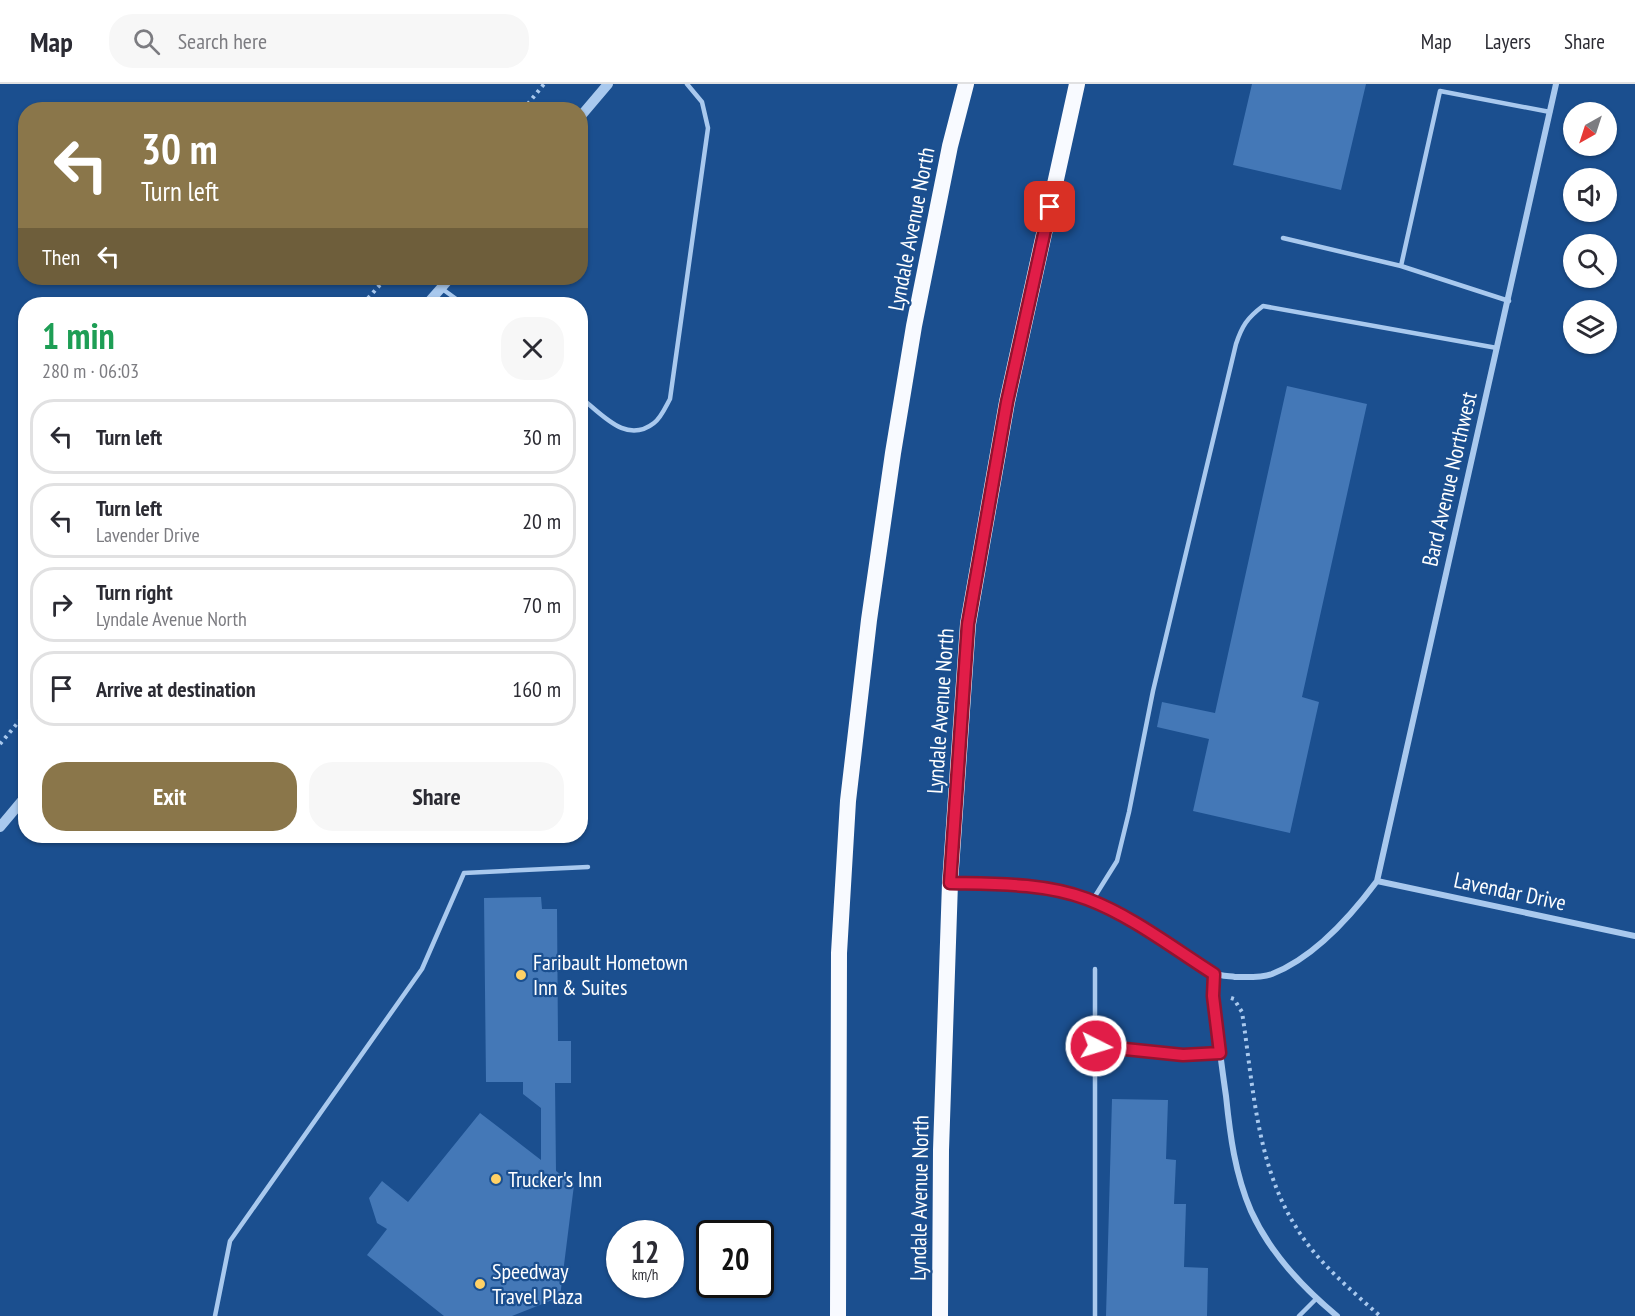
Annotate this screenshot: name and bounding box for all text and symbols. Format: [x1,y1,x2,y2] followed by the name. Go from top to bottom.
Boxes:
[109,14,529,68] search box
[30,23,73,60] text: Map
[130,25,163,58] icon: search
[178,27,267,55] text: Search here
[1421,28,1452,55] text: Map
[1485,28,1531,55] text: Layers
[1564,28,1605,55] text: Share
[1563,102,1617,156] north arrow
[1563,102,1617,354] map controls
[141,121,218,176] text: 30 m
[42,126,120,204] icon: left
[881,145,941,313] street label: Lyndale Avenue North
[1563,168,1617,222] button: sound
[141,174,219,208] text: Turn left
[1024,181,1075,232] pin
[1033,190,1066,223] icon: arrive
[1563,234,1617,288] button: search
[92,240,125,273] icon: left
[42,243,80,271] text: Then
[1563,300,1617,354] button: layers
[42,312,115,359] text: 1 min
[501,317,564,380] button: close
[42,358,139,384] text: 280 m · 06:03
[1415,389,1483,569] street label: Bard Avenue Northwest
[45,420,78,453] icon: left
[96,423,162,451] text: Turn left
[522,423,561,451] text: 30 m
[96,494,162,522] text: Turn left
[45,504,78,537] icon: left
[522,507,561,535] text: 20 m
[96,522,200,548] text: Lavender Drive
[96,578,173,606] text: Turn right
[45,588,78,621] icon: right
[522,591,561,619] text: 70 m
[96,606,247,632] text: Lyndale Avenue North
[920,627,960,795] street label: Lyndale Avenue North
[45,672,78,705] icon: arrive
[96,675,256,703] text: Arrive at destination
[512,675,561,703] text: 160 m
[42,762,297,831] button: Exit
[309,762,564,831] button: Share
[1451,865,1569,917] street label: Lavendar Drive
[533,948,688,1001] place label: Faribault Hometown Inn & Suites
[514,968,528,982] marker: Faribault Hometown Inn & Suites
[1064,1014,1128,1078] position arrow
[904,1115,934,1281] street label: Lyndale Avenue North
[508,1165,602,1193] place label: Trucker's Inn
[489,1172,503,1186] marker: Trucker's Inn
[696,1220,774,1298] speed limit sign: 20
[631,1232,659,1271] text: 12
[492,1257,583,1310] place label: Speedway Travel Plaza
[632,1265,658,1284] text: km/h
[473,1277,487,1291] marker: Speedway Travel Plaza

